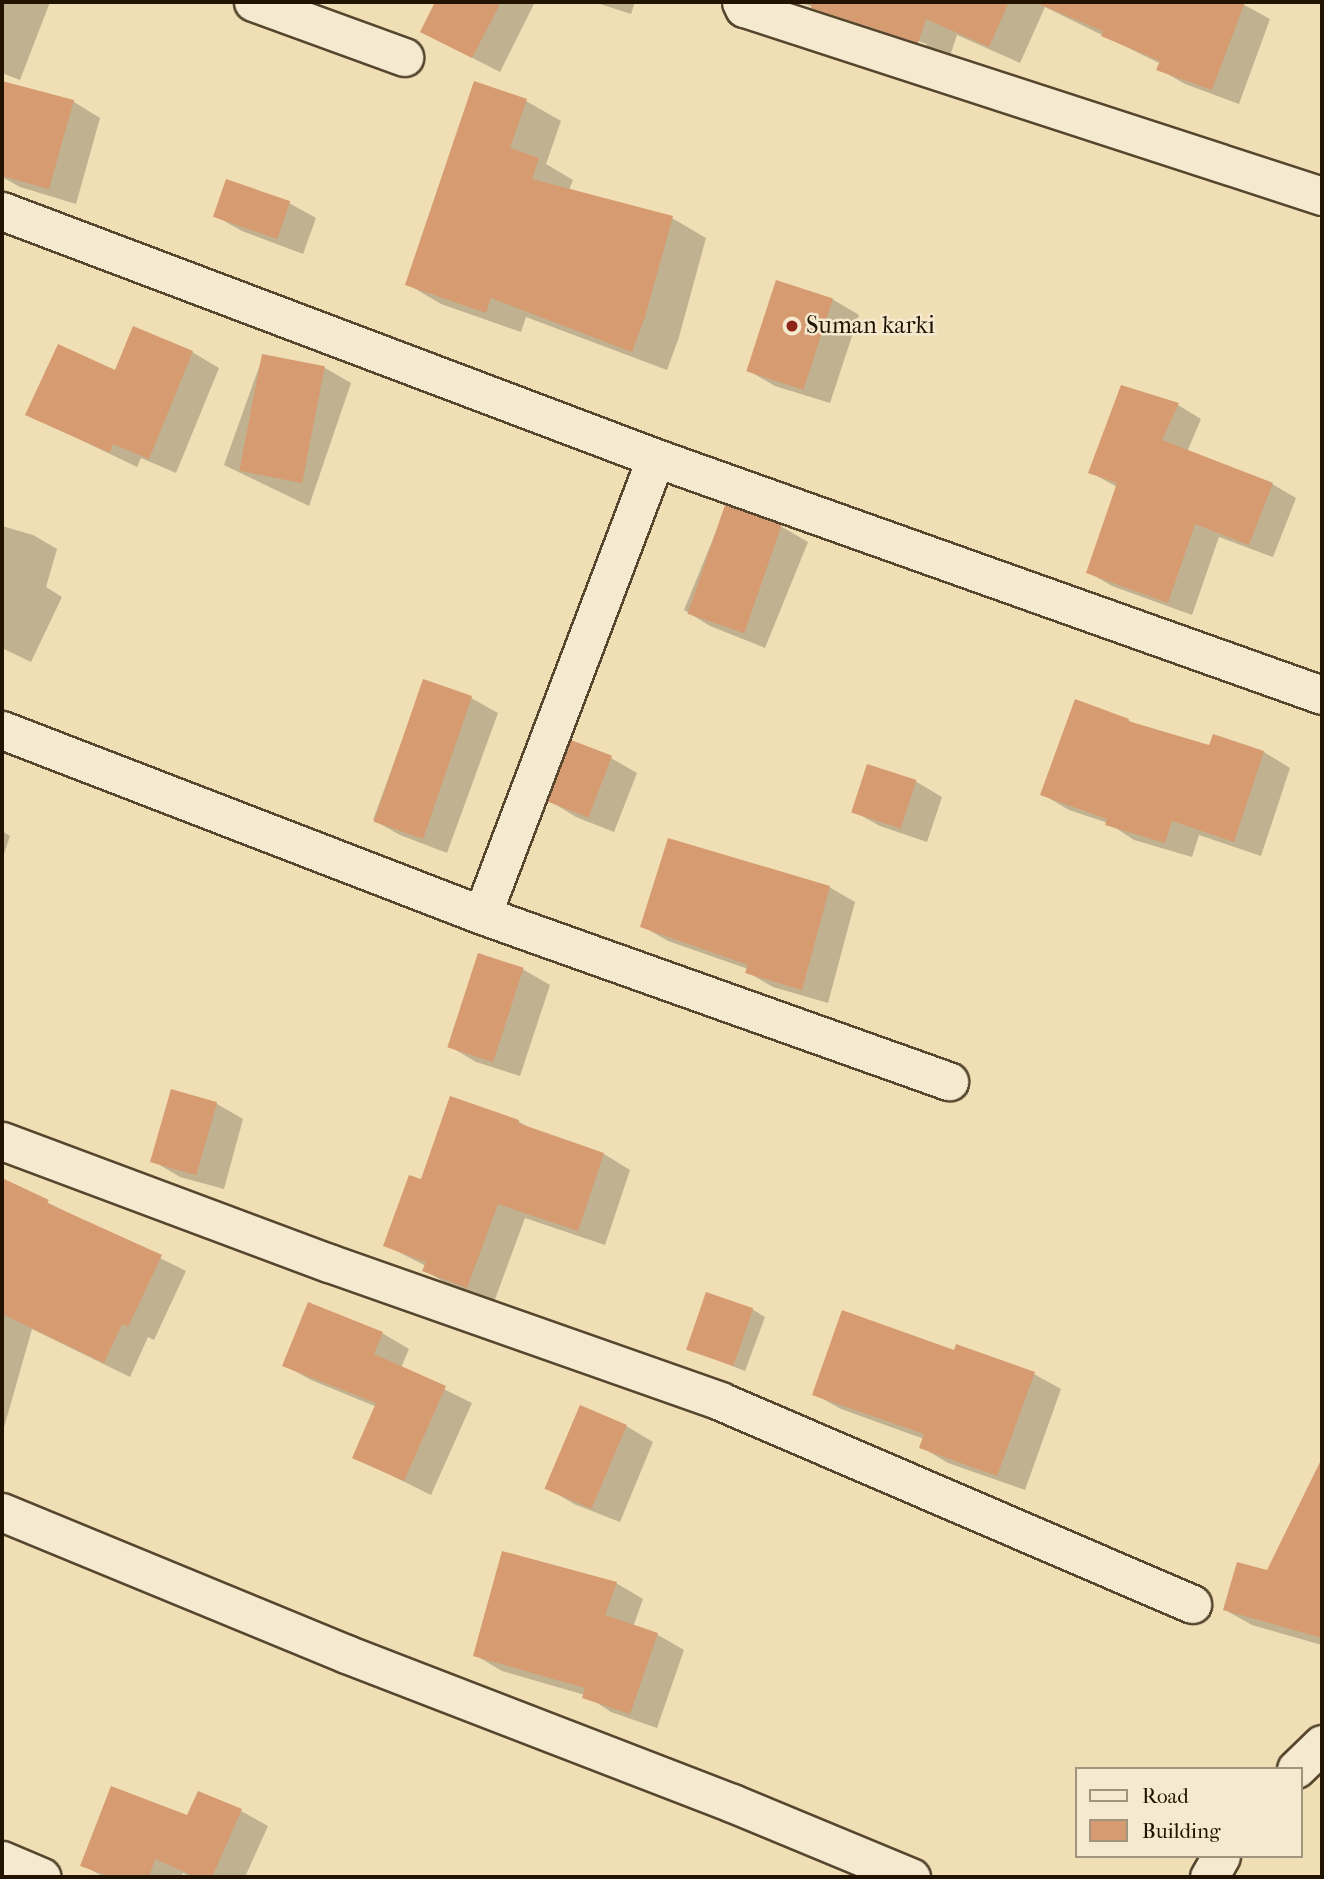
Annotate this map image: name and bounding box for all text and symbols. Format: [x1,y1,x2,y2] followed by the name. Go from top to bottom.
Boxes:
[806,312,935,340] place label: Suman karki
[784,318,800,334] marker: Suman karki
[1076,1767,1303,1858] legend
[1142,1784,1189,1808] text: Road
[1142,1819,1220,1843] text: Building

